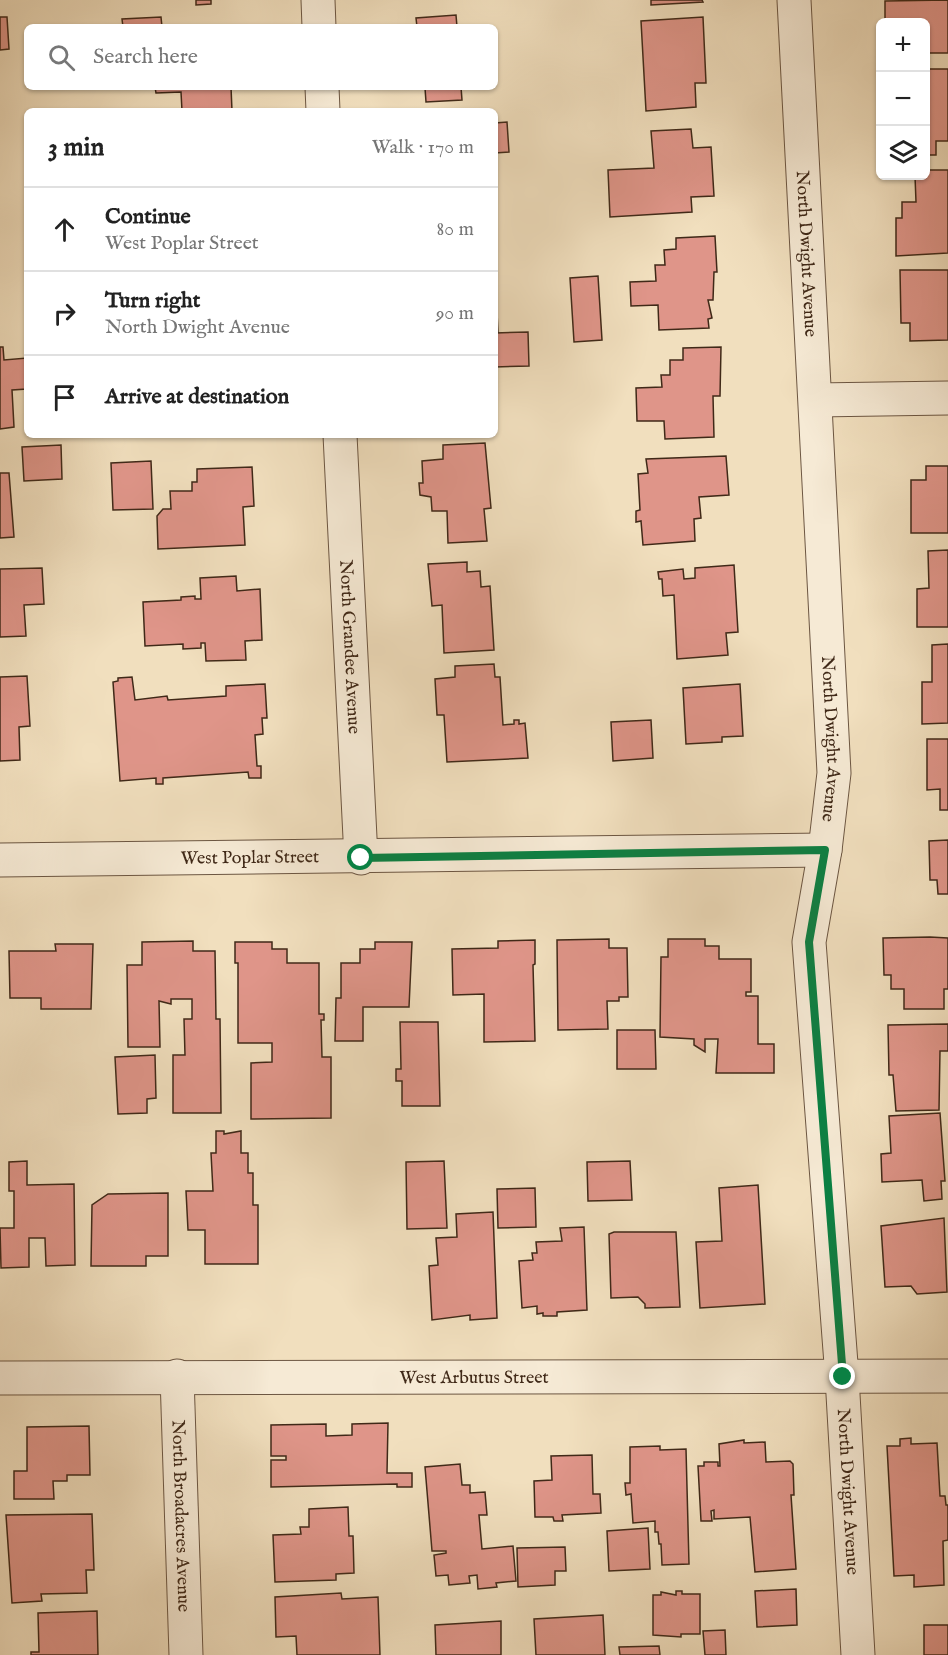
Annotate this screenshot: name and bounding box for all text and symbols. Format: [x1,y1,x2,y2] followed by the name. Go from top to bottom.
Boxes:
[876,18,930,180] map controls
[876,18,930,72] button: +
[24,24,498,90] search box
[45,41,78,74] icon: search
[93,43,198,71] text: Search here
[876,72,930,126] button: −
[876,126,930,180] button: layers
[48,131,104,164] text: 3 min
[372,135,474,160] text: Walk · 170 m
[790,170,821,338] street label: North Dwight Avenue
[105,203,191,231] text: Continue
[48,213,81,246] icon: ahead
[437,217,474,242] text: 80 m
[105,231,259,256] text: West Poplar Street
[105,287,200,315] text: Turn right
[48,297,81,330] icon: right
[436,301,474,326] text: 90 m
[105,315,290,340] text: North Dwight Avenue
[48,381,81,414] icon: arrive
[105,383,289,411] text: Arrive at destination
[333,559,365,735] street label: North Grandee Avenue
[815,655,845,823] street label: North Dwight Avenue
[347,844,373,870] route start
[181,846,319,871] street label: West Poplar Street
[829,1363,855,1389] route end
[399,1367,549,1390] street label: West Arbutus Street
[831,1408,863,1576] street label: North Dwight Avenue
[165,1419,195,1612] street label: North Broadacres Avenue

